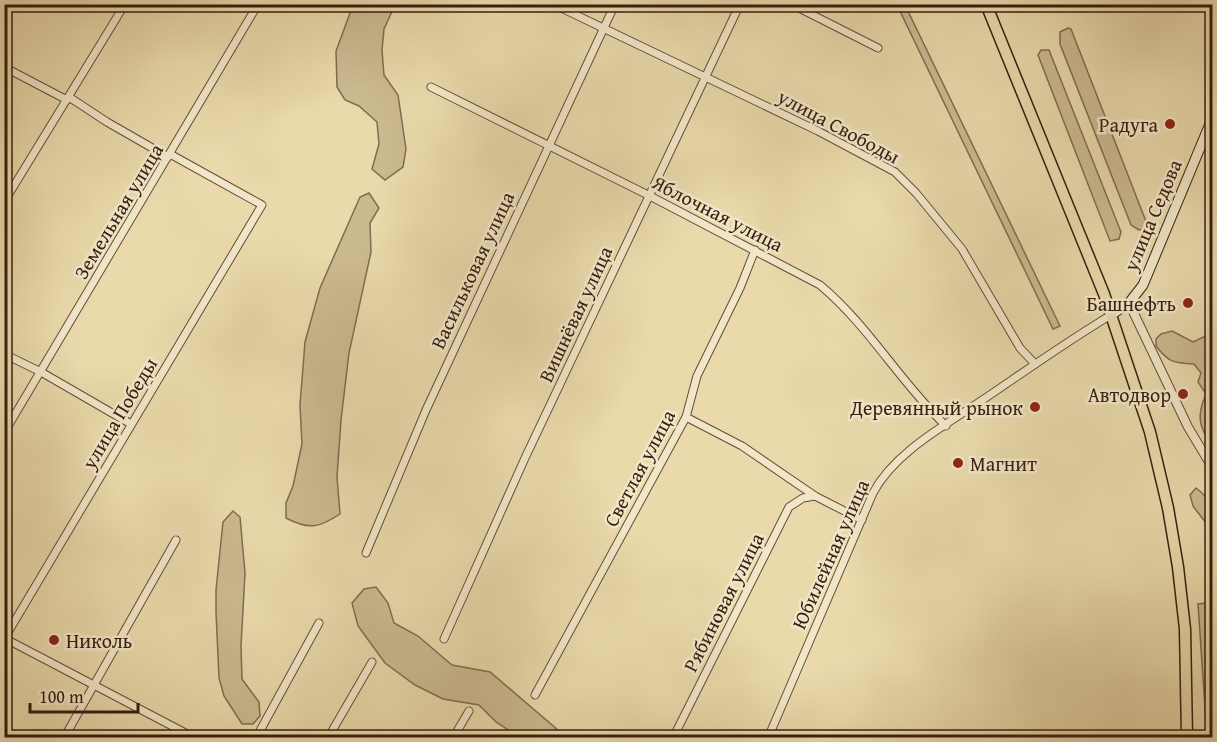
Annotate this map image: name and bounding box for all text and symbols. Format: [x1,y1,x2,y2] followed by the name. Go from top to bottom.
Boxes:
[772,81,905,170] street label: улица Свободы
[1099,110,1158,139] place label: Радуга
[1163,117,1177,131] marker: Радуга
[66,137,170,284] street label: Земельная улица
[1115,154,1189,276] street label: улица Седова
[647,167,789,259] street label: Яблочная улица
[423,186,521,353] street label: Васильковая улица
[531,241,619,387] street label: Вишнёвая улица
[1087,289,1176,318] place label: Башнефть
[1181,296,1195,310] marker: Башнефть
[74,352,164,475] street label: улица Победы
[1088,380,1171,409] place label: Автодвор
[1176,387,1190,401] marker: Автодвор
[849,393,1024,422] place label: Деревянный рынок
[1028,400,1042,414] marker: Деревянный рынок
[596,404,682,532] street label: Светлая улица
[970,449,1037,478] place label: Магнит
[951,456,965,470] marker: Магнит
[784,474,876,634] street label: Юбилейная улица
[675,527,771,677] street label: Рябиновая улица
[66,626,132,655] place label: Николь
[47,633,61,647] marker: Николь
[30,676,138,714] scale bar
[39,683,84,710] text: 100 m

